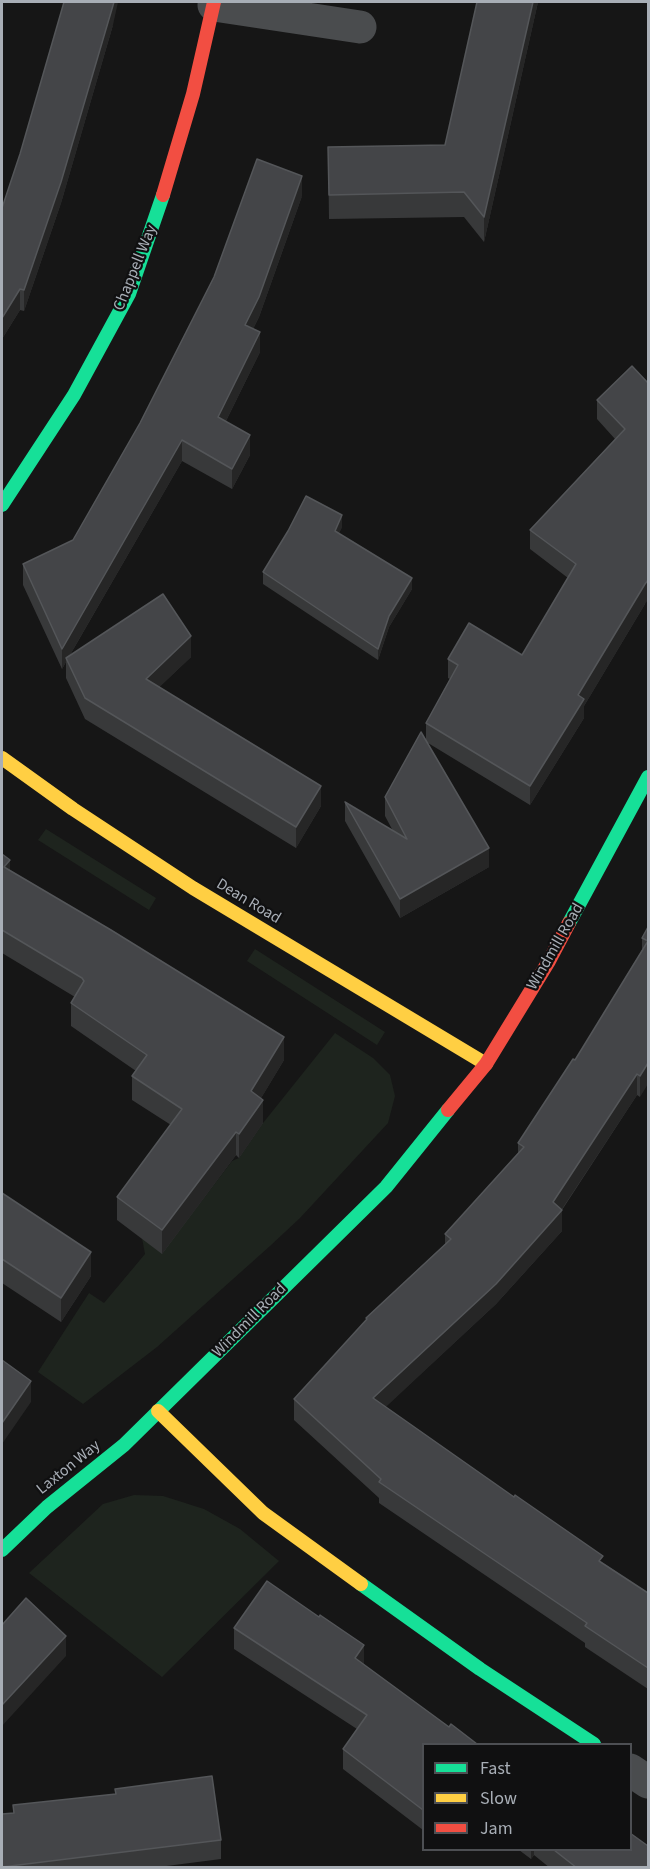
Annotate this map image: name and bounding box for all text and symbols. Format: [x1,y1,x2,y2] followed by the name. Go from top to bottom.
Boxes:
[110,222,162,314] street label: Chappell Way
[212,875,284,929] street label: Dean Road
[523,900,589,994] street label: Windmill Road
[209,1280,291,1362] street label: Windmill Road
[33,1437,105,1499] street label: Laxton Way
[422,1743,632,1851] legend
[480,1756,511,1781] text: Fast
[480,1786,517,1811] text: Slow
[480,1816,513,1841] text: Jam

